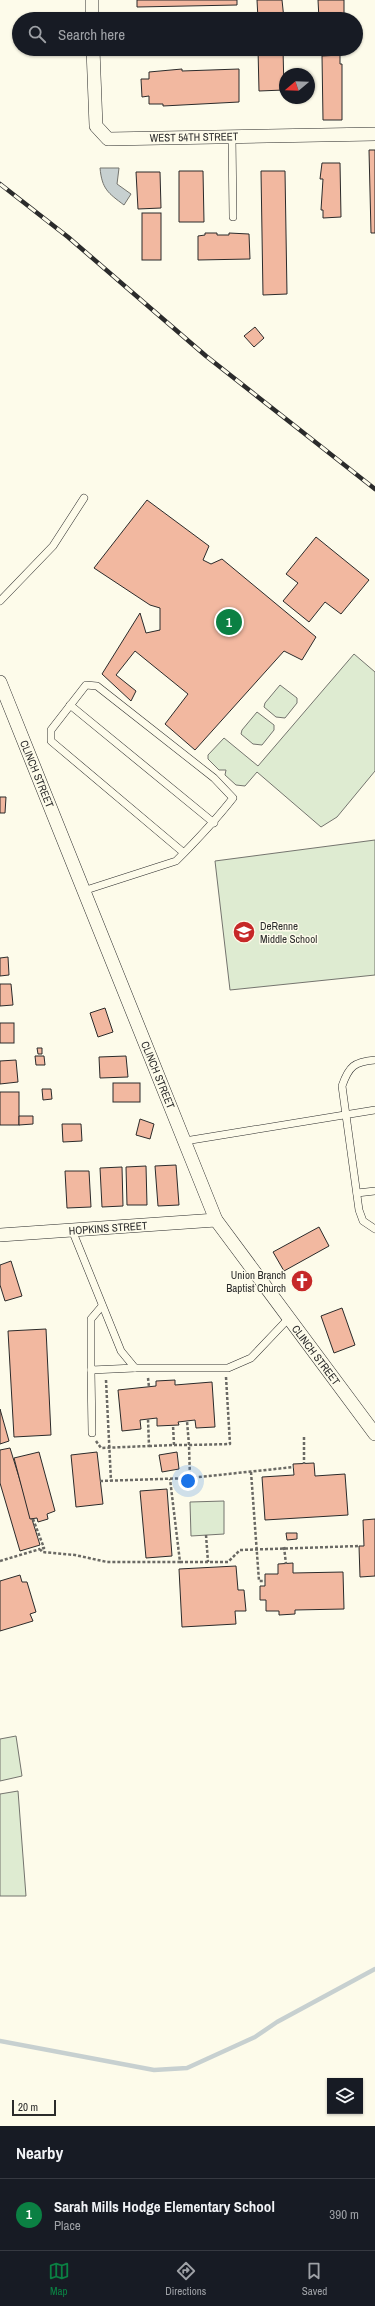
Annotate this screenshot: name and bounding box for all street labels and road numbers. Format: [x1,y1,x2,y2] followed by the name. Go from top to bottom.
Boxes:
[150,129,239,145] street label: WEST 54TH STREET
[17,738,57,810] street label: CLINCH STREET
[138,1039,178,1111] street label: CLINCH STREET
[68,1218,148,1238] street label: HOPKINS STREET
[289,1322,343,1388] street label: CLINCH STREET

